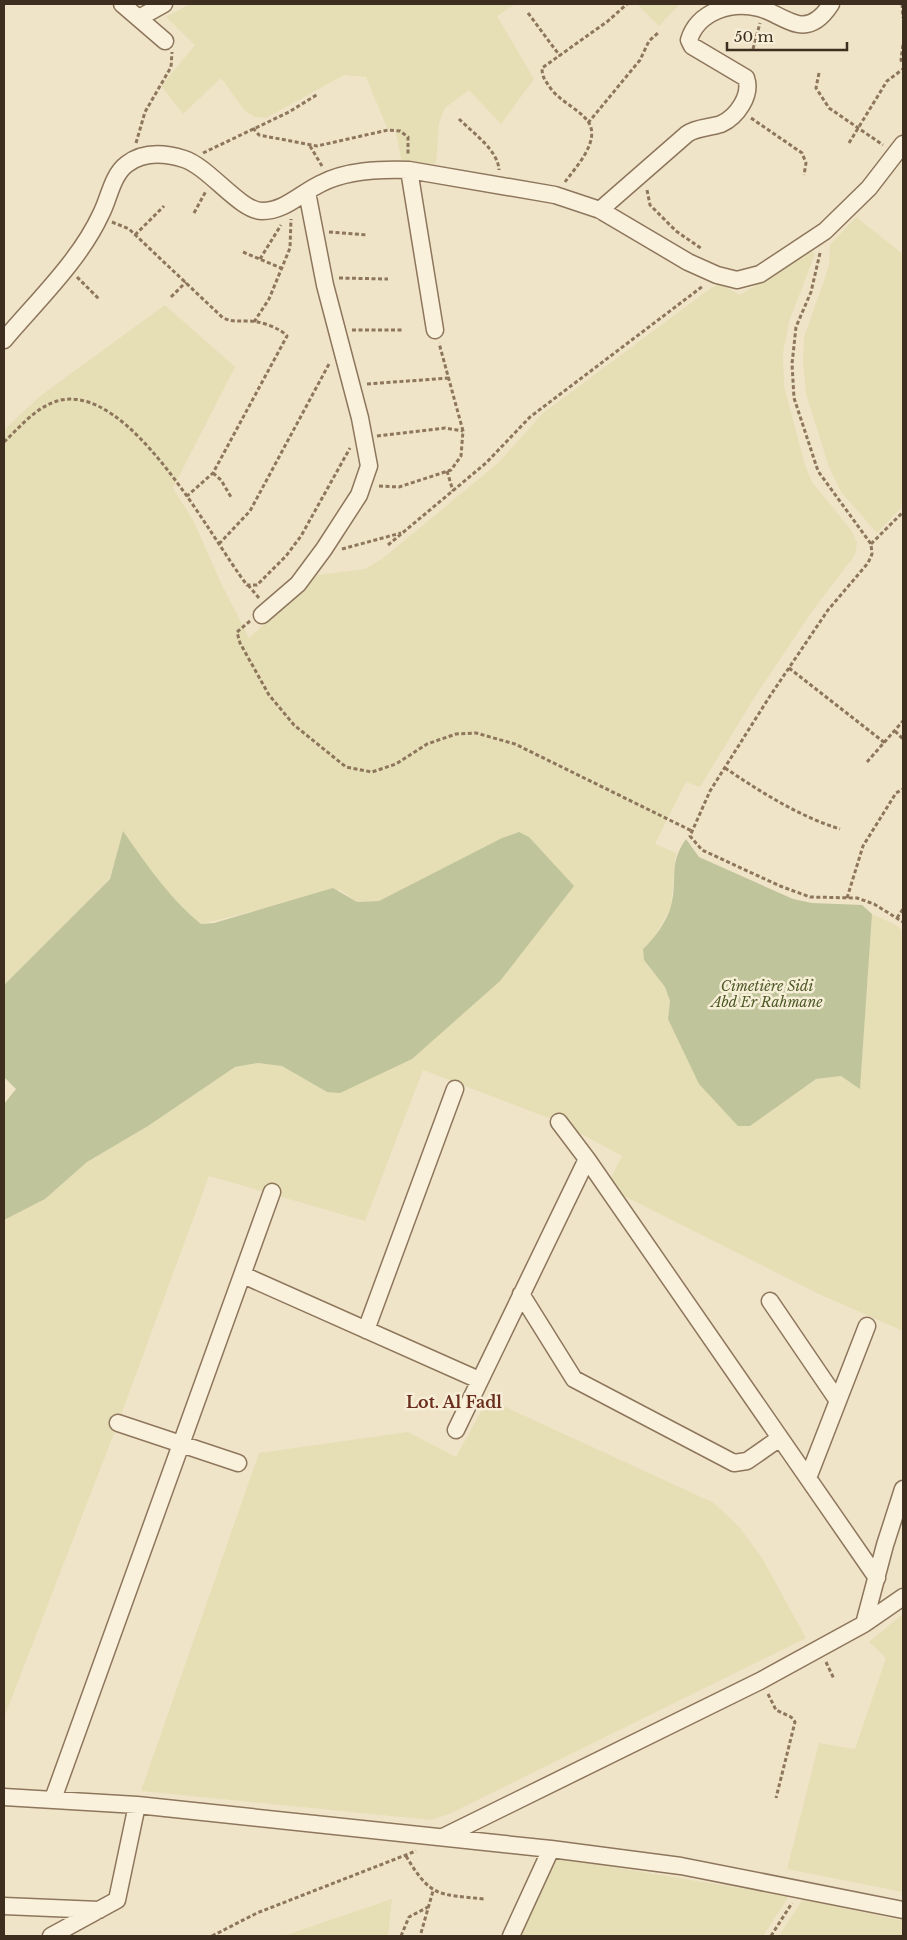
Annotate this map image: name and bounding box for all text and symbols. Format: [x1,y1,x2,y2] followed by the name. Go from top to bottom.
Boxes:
[727,20,847,52] scale bar
[734,27,774,46] text: 50 m
[709,977,823,1011] park label: Cimetière Sidi Abd Er Rahmane
[406,1392,502,1412] district label: Lot. Al Fadl

